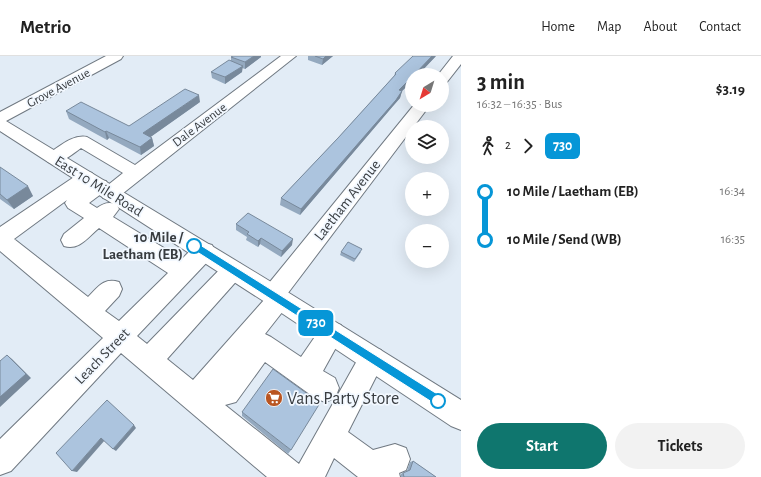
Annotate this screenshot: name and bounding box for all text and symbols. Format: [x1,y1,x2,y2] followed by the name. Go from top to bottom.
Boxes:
[20,18,71,37] text: Metrio
[541,20,575,34] text: Home
[597,20,621,34] text: Map
[643,20,677,34] text: About
[699,20,741,34] text: Contact
[25,66,92,110] street label: Grove Avenue
[405,68,449,112] north arrow
[405,68,449,268] map controls
[477,71,525,93] text: 3 min
[716,82,745,97] text: $3.19
[477,98,562,111] text: 16:32 – 16:35 · Bus
[171,101,229,150] street label: Dale Avenue
[405,120,449,164] button: layers
[477,135,499,157] icon: walk
[517,135,539,157] icon: forward
[505,139,511,152] text: 2
[553,139,572,153] text: 730
[52,153,146,220] street label: East 10 Mile Road
[311,157,383,243] street label: Laetham Avenue
[405,172,449,216] button: +
[507,184,639,199] text: 10 Mile / Laetham (EB)
[720,185,745,198] text: 16:34
[405,224,449,268] button: −
[102,230,184,262] place label: 10 Mile / Laetham (EB)
[507,232,622,247] text: 10 Mile / Send (WB)
[721,233,745,246] text: 16:35
[186,238,202,254] marker: 10 Mile / Laetham (EB)
[293,310,339,336] line badge: 730
[306,316,326,330] text: 730
[72,325,133,387] street label: Leach Street
[264,388,284,408] supermarket icon: Vans Party Store
[287,390,399,408] place label: Vans Party Store
[430,393,446,409] unlabelled marker
[477,423,607,469] button: Start
[615,423,745,469] button: Tickets

